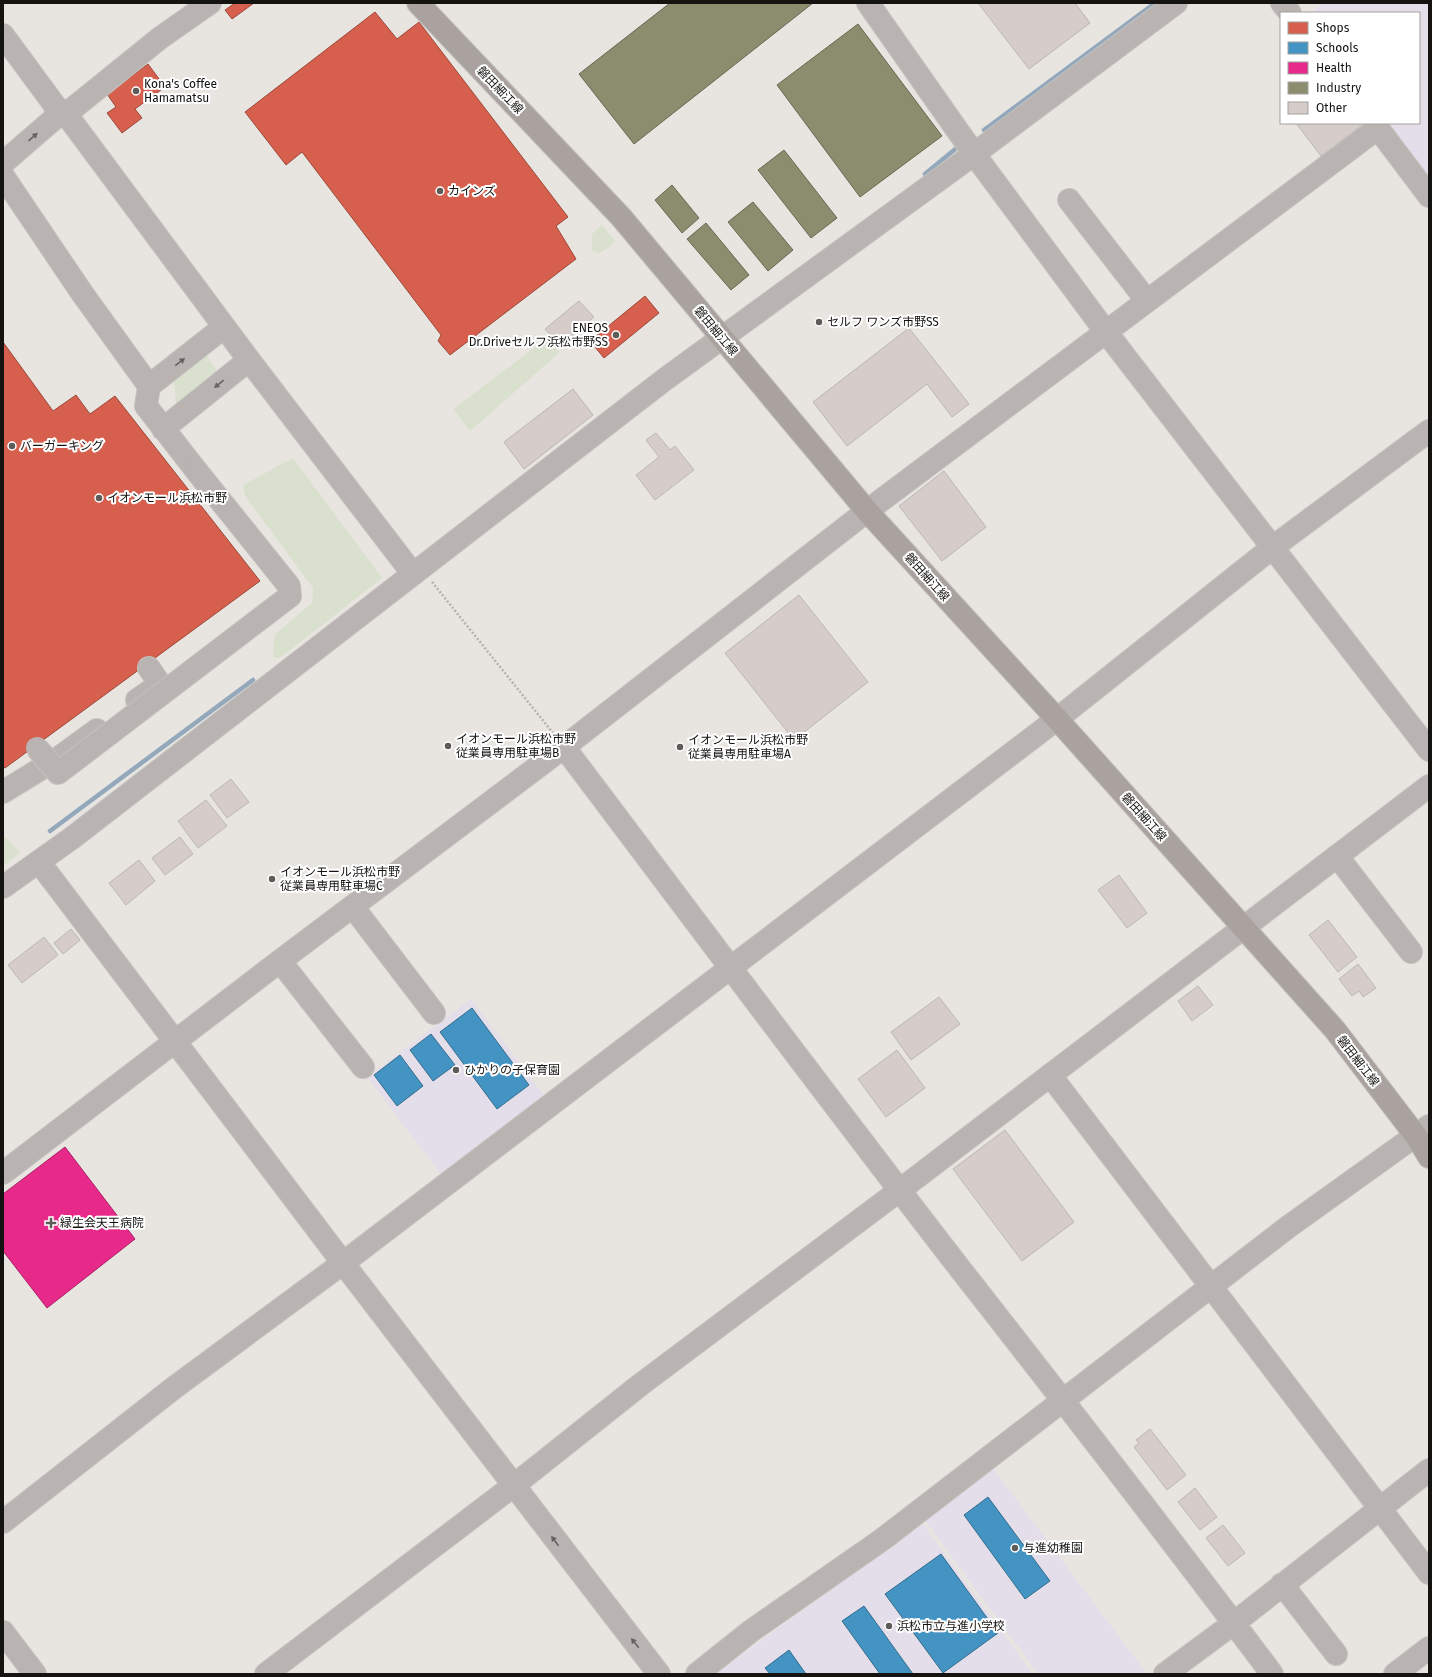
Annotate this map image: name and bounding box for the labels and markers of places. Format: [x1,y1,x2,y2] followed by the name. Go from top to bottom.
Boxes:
[144,77,217,105] place label: Kona's Coffee Hamamatsu
[131,86,141,96] marker: Kona's Coffee Hamamatsu
[448,184,496,198] place label: カインズ
[435,186,445,196] marker: カインズ
[827,315,939,329] place label: セルフ ワンズ市野SS
[814,317,824,327] marker: セルフ ワンズ市野SS
[469,321,608,349] place label: ENEOS Dr.Driveセルフ浜松市野SS
[611,330,621,340] marker: ENEOS Dr.Driveセルフ浜松市野SS
[20,439,104,453] place label: バーガーキング
[7,441,17,451] marker: バーガーキング
[107,491,227,505] place label: イオンモール浜松市野
[94,493,104,503] marker: イオンモール浜松市野
[456,732,576,760] place label: イオンモール浜松市野 従業員専用駐車場B
[688,733,808,761] place label: イオンモール浜松市野 従業員専用駐車場A
[443,741,453,751] marker: イオンモール浜松市野 従業員専用駐車場B
[675,742,685,752] marker: イオンモール浜松市野 従業員専用駐車場A
[280,865,400,893] place label: イオンモール浜松市野 従業員専用駐車場C
[267,874,277,884] marker: イオンモール浜松市野 従業員専用駐車場C
[464,1063,560,1077] place label: ひかりの子保育園
[451,1065,461,1075] marker: ひかりの子保育園
[60,1216,144,1230] place label: 緑生会天王病院
[45,1217,57,1229] marker: 緑生会天王病院
[1023,1541,1083,1555] place label: 与進幼稚園
[1010,1543,1020,1553] marker: 与進幼稚園
[897,1619,1005,1633] place label: 浜松市立与進小学校
[884,1621,894,1631] marker: 浜松市立与進小学校

